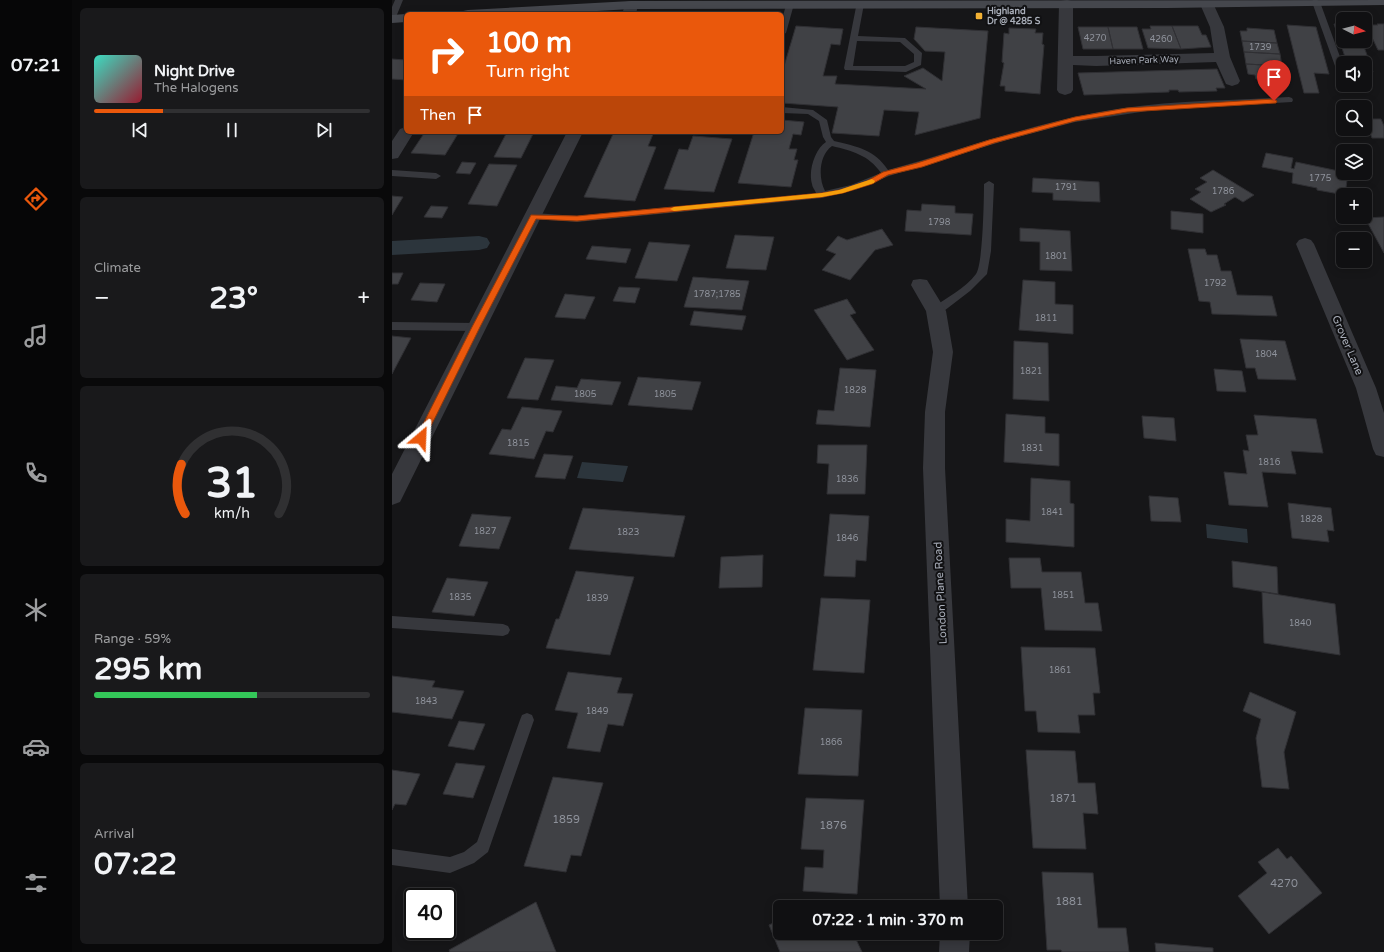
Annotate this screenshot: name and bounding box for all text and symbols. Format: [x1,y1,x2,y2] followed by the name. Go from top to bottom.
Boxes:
[987,6,1041,27] place label: Highland Dr @ 4285 S
[974,11,984,21] marker: Highland Dr @ 4285 S
[1336,12,1372,48] north arrow
[1336,12,1372,268] map controls
[486,26,572,60] text: 100 m
[420,28,472,80] icon: right
[1084,33,1107,44] house number: 4270
[1150,34,1173,45] house number: 4260
[1249,42,1272,53] house number: 1739
[11,54,61,76] text: 07:21
[1109,54,1179,67] street label: Haven Park Way
[1336,56,1372,92] button: sound
[486,60,570,82] text: Turn right
[1257,60,1291,101] pin
[154,62,235,80] text: Night Drive
[1263,66,1285,88] icon: arrive
[154,80,238,96] text: The Halogens
[1336,100,1372,136] button: search
[464,104,486,126] icon: arrive
[420,106,456,124] text: Then
[129,119,151,141] icon: previous
[221,119,243,141] icon: pause
[313,119,335,141] icon: next
[1336,144,1372,180] button: layers
[1309,173,1332,184] house number: 1775
[1055,182,1077,193] house number: 1791
[22,185,50,213] icon: directions
[1212,186,1235,197] house number: 1786
[1336,188,1372,224] button: +
[928,217,951,228] house number: 1798
[1336,232,1372,268] button: −
[1045,251,1067,262] house number: 1801
[94,260,141,276] text: Climate
[1204,278,1226,289] house number: 1792
[209,280,258,317] text: 23°
[94,285,110,311] text: −
[358,285,370,311] text: +
[693,289,741,300] house number: 1787;1785
[1035,313,1057,324] house number: 1811
[1329,313,1366,377] street label: Grover Lane
[22,322,50,350] icon: music
[1255,349,1278,360] house number: 1804
[1020,366,1042,377] house number: 1821
[844,385,867,396] house number: 1828
[574,389,597,400] house number: 1805
[654,389,677,400] house number: 1805
[400,417,442,459] position arrow
[507,438,530,449] house number: 1815
[1021,443,1043,454] house number: 1831
[1258,457,1281,468] house number: 1816
[22,459,50,487] icon: phone
[206,459,258,509] text: 31
[836,474,859,485] house number: 1836
[214,505,250,522] text: km/h
[1041,507,1063,518] house number: 1841
[1300,514,1323,525] house number: 1828
[474,526,497,537] house number: 1827
[617,527,639,538] house number: 1823
[836,533,859,544] house number: 1846
[931,541,950,645] street label: London Plane Road
[1052,590,1074,601] house number: 1851
[449,592,472,603] house number: 1835
[586,593,609,604] house number: 1839
[22,596,50,624] icon: climate
[1289,618,1312,629] house number: 1840
[94,631,171,647] text: Range · 59%
[94,651,202,688] text: 295 km
[1049,665,1071,676] house number: 1861
[415,696,437,707] house number: 1843
[586,706,609,717] house number: 1849
[22,733,50,761] icon: car
[820,737,843,748] house number: 1866
[1049,792,1077,805] house number: 1871
[552,813,580,826] house number: 1859
[819,819,847,832] house number: 1876
[94,826,134,842] text: Arrival
[94,846,177,883] text: 07:22
[22,869,50,897] icon: filters
[1270,877,1298,890] house number: 4270
[404,888,456,940] speed limit sign: 40
[1055,895,1083,908] house number: 1881
[813,911,963,929] text: 07:22 · 1 min · 370 m

